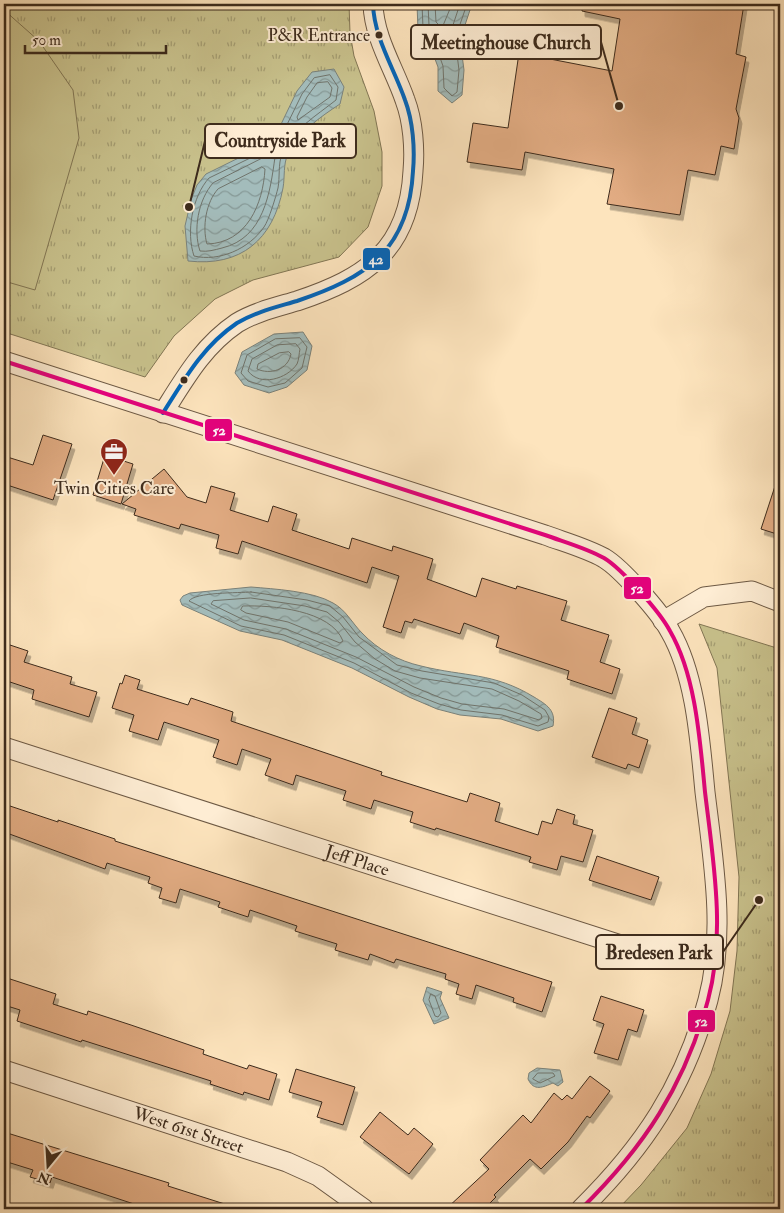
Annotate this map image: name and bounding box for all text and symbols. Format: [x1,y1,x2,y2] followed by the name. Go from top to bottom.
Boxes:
[25,22,166,54] scale bar
[268,25,370,46] place label: P&R Entrance
[411,25,601,59] callout: Meetinghouse Church
[374,30,384,40] marker: P&R Entrance
[32,31,61,50] text: 50 m
[420,31,591,56] text: Meetinghouse Church
[205,124,356,158] callout: Countryside Park
[214,129,347,154] text: Countryside Park
[362,247,391,271] line badge: 42
[368,251,383,268] text: 42
[179,375,189,385] unlabelled marker
[204,418,233,442] line badge: 52
[212,422,226,439] text: 52
[99,437,129,476] office icon: Twin Cities Care
[54,477,175,500] place label: Twin Cities Care
[623,576,652,600] line badge: 52
[630,580,644,597] text: 52
[321,839,393,882] street label: Jeff Place
[596,935,723,969] callout: Bredesen Park
[605,941,714,965] text: Bredesen Park
[687,1009,716,1033] line badge: 52
[694,1013,708,1030] text: 52
[129,1101,247,1159] street label: West 61st Street
[22,1140,72,1190] north arrow
[35,1168,54,1188] text: N

